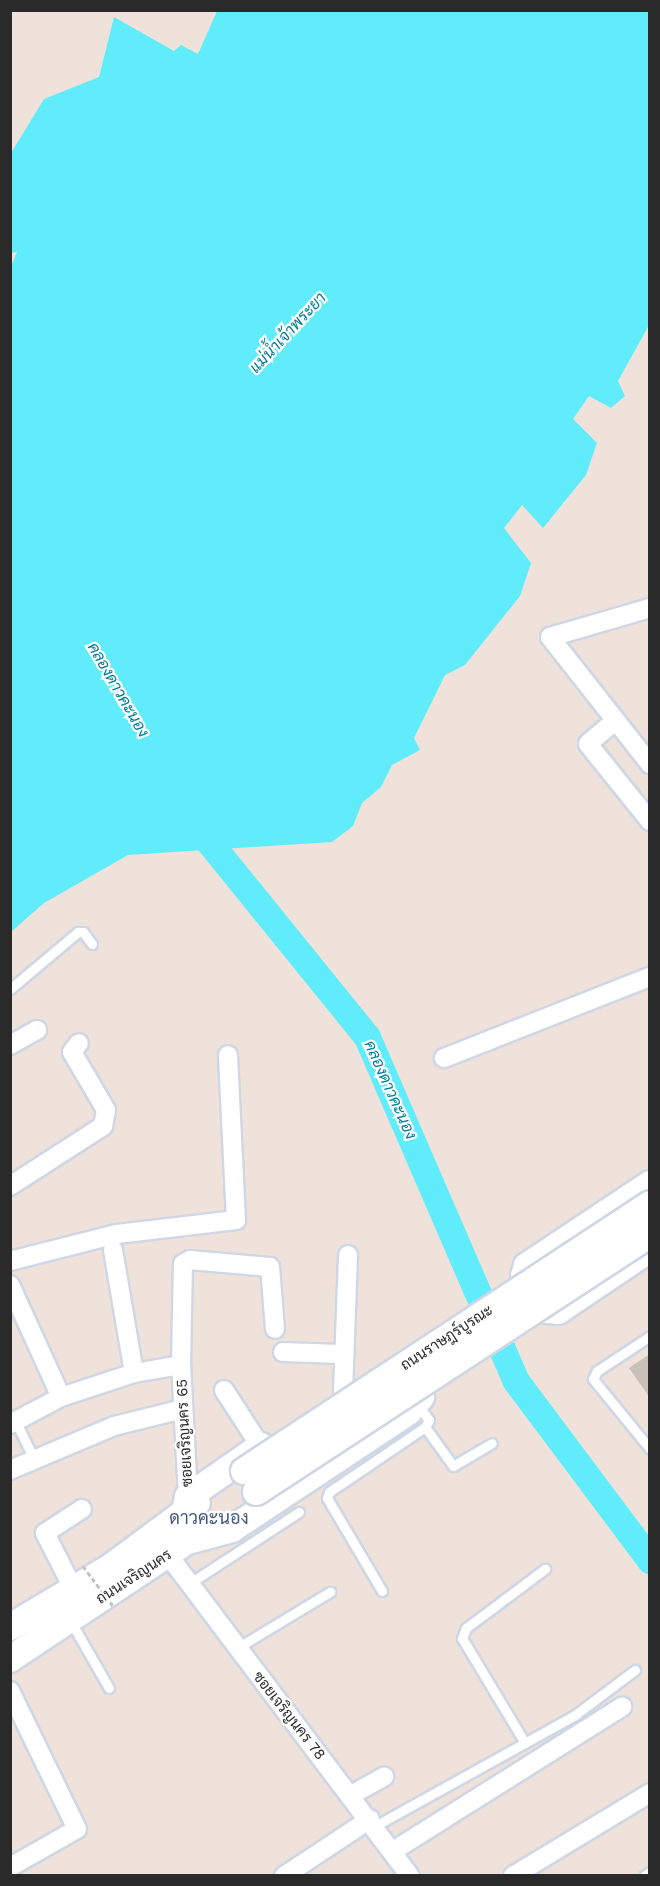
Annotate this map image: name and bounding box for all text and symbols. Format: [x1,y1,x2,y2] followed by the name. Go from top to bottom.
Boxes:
[246,289,330,377] water label: แม่น้ำเจ้าพระยา
[83,639,153,741] water label: คลองดาวคะนอง
[360,1038,420,1142] water label: คลองดาวคะนอง
[397,1301,497,1375] street label: ถนนราษฎร์บูรณะ
[173,1379,197,1487] street label: ซอยเจริญนคร 65
[169,1507,249,1529] district label: ดาวคะนอง
[93,1546,175,1608] street label: ถนนเจริญนคร
[249,1668,329,1764] street label: ซอยเจริญนคร 78

